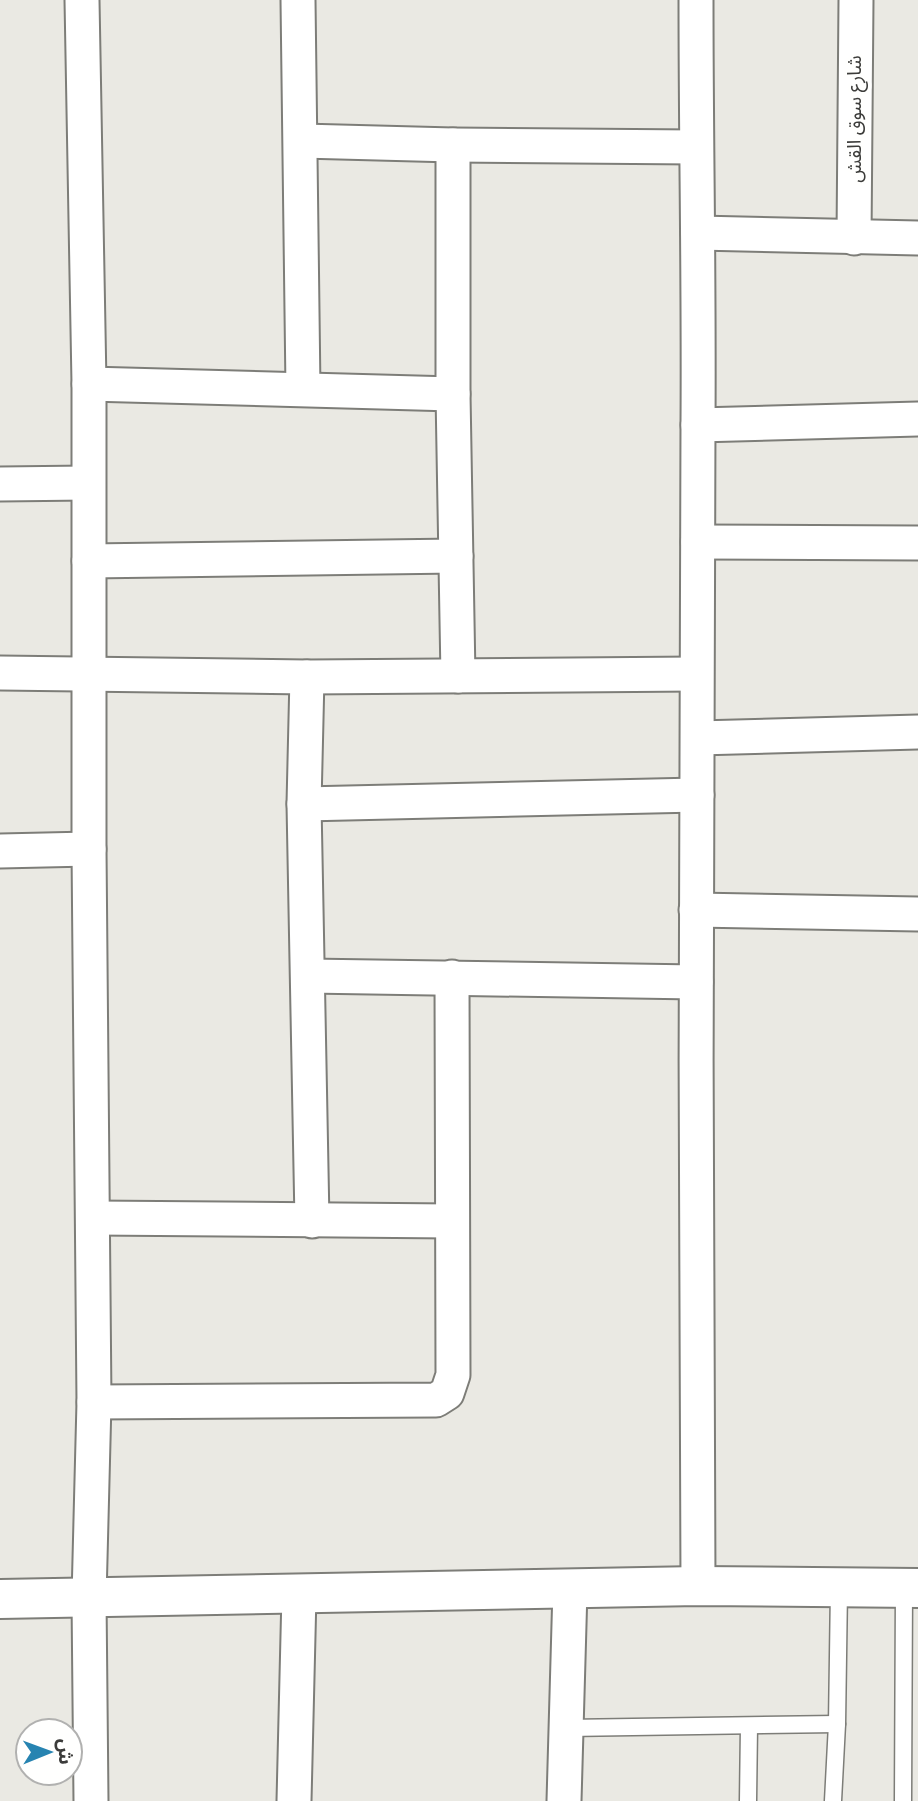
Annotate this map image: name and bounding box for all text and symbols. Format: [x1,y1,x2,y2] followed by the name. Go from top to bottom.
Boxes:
[842,55,868,183] street label: شارع سوق القش
[14,1717,84,1787] north arrow
[54,1738,78,1765] text: ش

